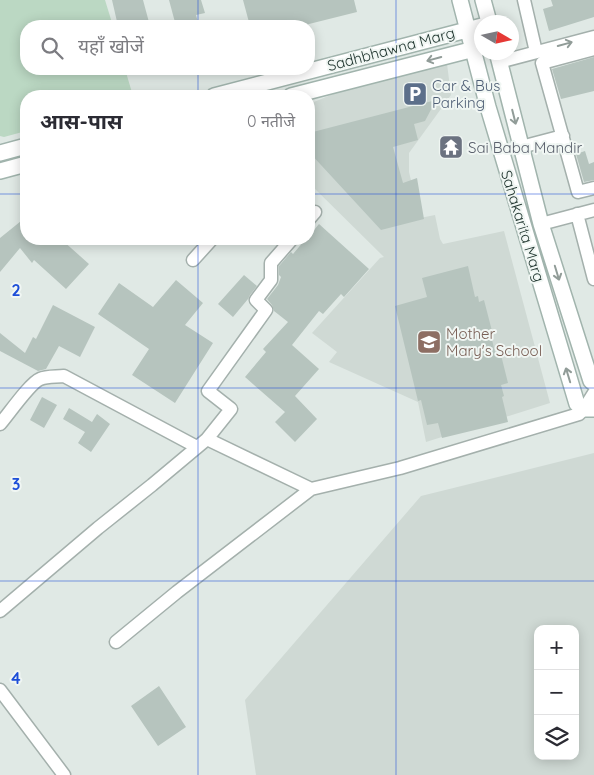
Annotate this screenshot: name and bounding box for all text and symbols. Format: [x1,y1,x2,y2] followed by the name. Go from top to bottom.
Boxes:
[474,15,519,60] north arrow
[20,20,315,75] search box
[325,23,457,75] street label: Sadhbhawna Marg
[38,34,66,62] icon: search
[78,34,144,58] text: यहाँ खोजें
[557,39,573,49] one-way arrow
[427,55,443,65] one-way arrow
[432,76,500,112] place label: Car & Bus Parking
[402,81,428,107] parking icon: Car & Bus Parking
[40,108,122,134] text: आस-पास
[509,108,519,124] one-way arrow
[247,111,295,131] text: 0 नतीजे
[438,134,464,160] temple icon: Sai Baba Mandir
[468,138,582,157] place label: Sai Baba Mandir
[497,168,549,284] street label: Sahakarita Marg
[552,265,562,281] one-way arrow
[11,280,21,300] text: 2
[446,324,542,360] place label: Mother Mary's School
[416,329,442,355] school or university icon: Mother Mary's School
[563,367,573,383] one-way arrow
[12,474,20,494] text: 3
[534,625,579,760] map controls
[534,625,579,670] button: +
[11,668,21,688] text: 4
[534,670,579,715] button: −
[534,715,579,760] button: layers

